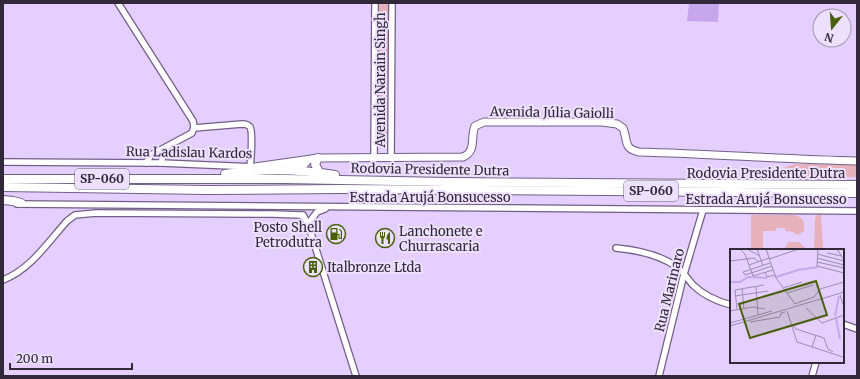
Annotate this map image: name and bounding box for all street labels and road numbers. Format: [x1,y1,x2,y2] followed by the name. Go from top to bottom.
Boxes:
[372,12,389,149] street label: Avenida Narain Singh
[489,103,614,122] street label: Avenida Júlia Gaiolli
[126,143,252,162] street label: Rua Ladislau Kardos
[351,160,509,179] street label: Rodovia Presidente Dutra
[687,165,845,182] street label: Rodovia Presidente Dutra
[75,169,129,189] road number: SP-060
[624,181,678,201] road number: SP-060
[350,189,511,206] street label: Estrada Arujá Bonsucesso
[686,191,847,208] street label: Estrada Arujá Bonsucesso
[651,246,688,334] street label: Rua Marinaro

